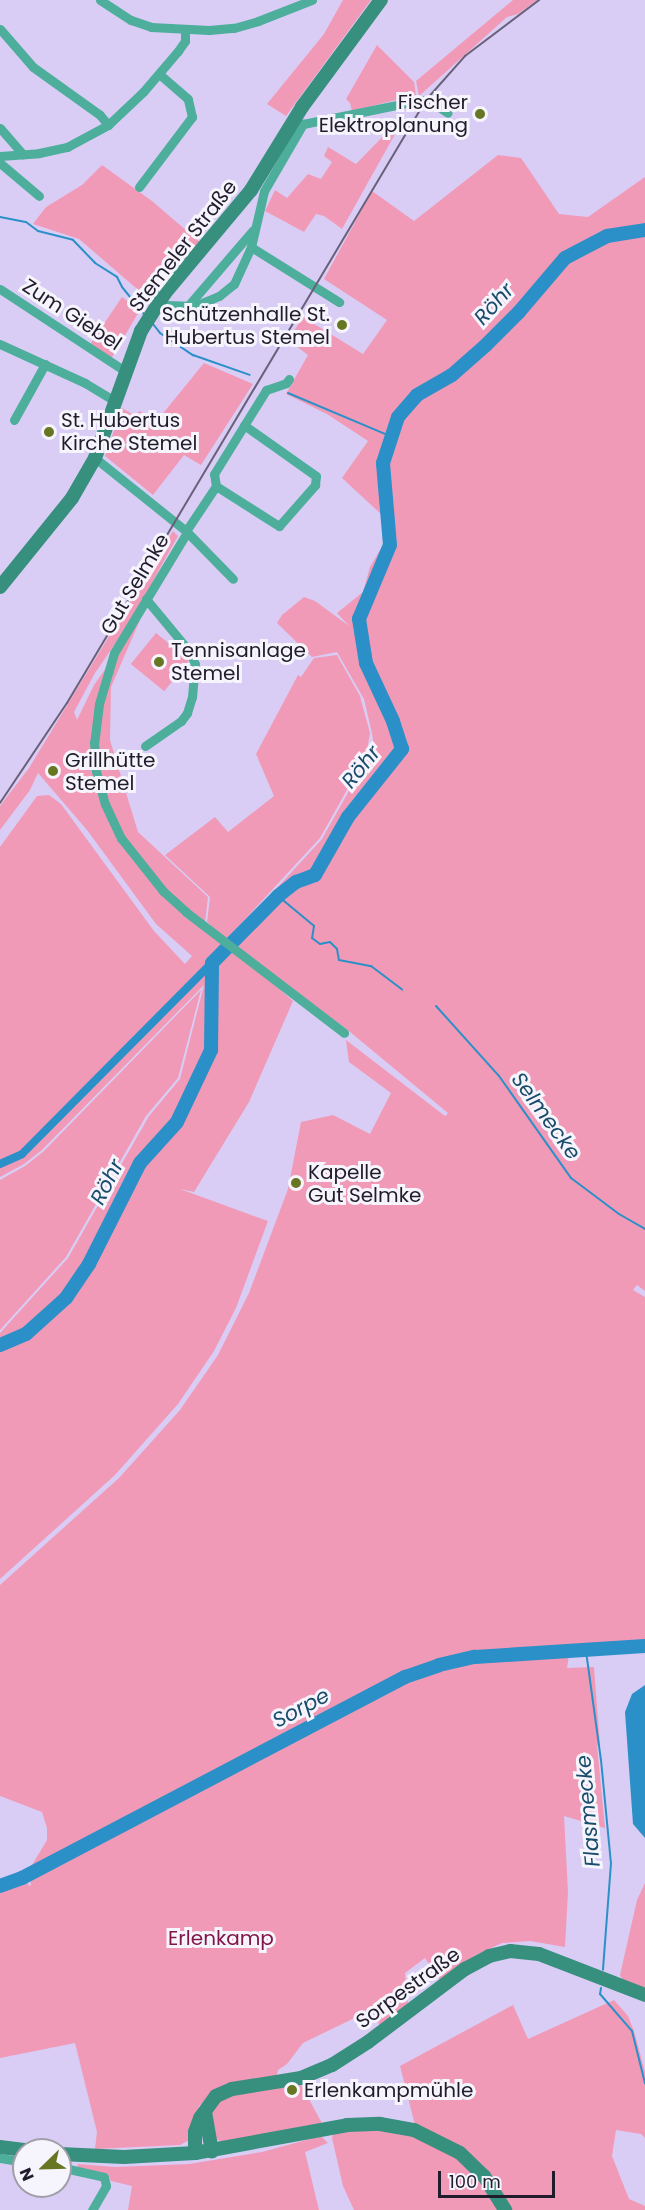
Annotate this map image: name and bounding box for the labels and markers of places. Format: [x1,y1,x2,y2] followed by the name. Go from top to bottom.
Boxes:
[319,90,468,137] place label: Fischer Elektroplanung
[473,107,487,121] marker: Fischer Elektroplanung
[162,302,330,349] place label: Schützenhalle St. Hubertus Stemel
[335,318,349,332] marker: Schützenhalle St. Hubertus Stemel
[61,408,197,455] place label: St. Hubertus Kirche Stemel
[42,425,56,439] marker: St. Hubertus Kirche Stemel
[171,638,306,685] place label: Tennisanlage Stemel
[152,655,166,669] marker: Tennisanlage Stemel
[65,748,155,795] place label: Grillhütte Stemel
[46,764,60,778] marker: Grillhütte Stemel
[308,1160,421,1207] place label: Kapelle Gut Selmke
[289,1176,303,1190] marker: Kapelle Gut Selmke
[304,2078,473,2102] place label: Erlenkampmühle
[285,2083,299,2097] marker: Erlenkampmühle

